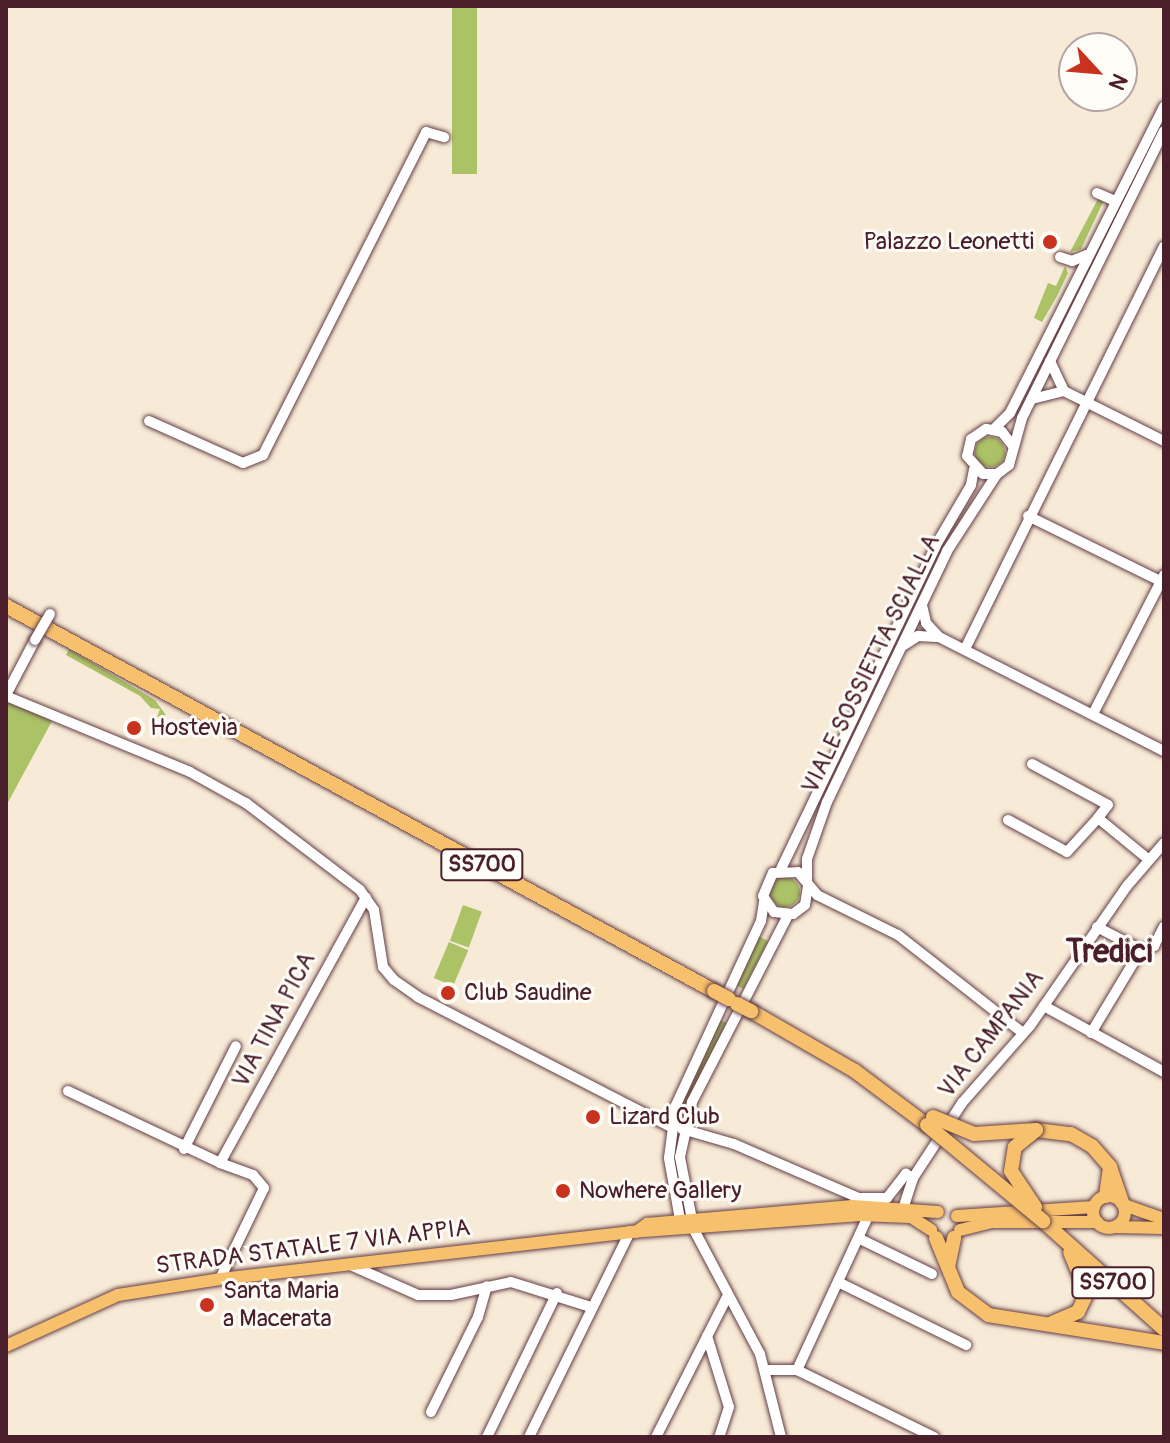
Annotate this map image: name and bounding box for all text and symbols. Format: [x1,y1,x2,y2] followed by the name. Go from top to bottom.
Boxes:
[1058,32,1138,112] north arrow
[1102,69,1134,94] text: N
[864,228,1034,256] place label: Palazzo Leonetti
[1041,233,1059,251] marker: Palazzo Leonetti
[796,530,946,798] street label: VIALE SOSSIETTA SCIALLA
[150,714,238,742] place label: Hostevìa
[125,719,143,737] marker: Hostevìa
[440,847,524,883] road number: SS700
[1066,933,1152,971] district label: Tredici
[226,947,322,1093] street label: VIA TINA PICA
[932,964,1050,1104] street label: VIA CAMPANIA
[464,979,592,1007] place label: Club Saudine
[439,984,457,1002] marker: Club Saudine
[609,1103,720,1131] place label: Lizard Club
[584,1108,602,1126] marker: Lizard Club
[579,1177,741,1205] place label: Nowhere Gallery
[554,1182,572,1200] marker: Nowhere Gallery
[154,1213,472,1281] street label: STRADA STATALE 7 VIA APPIA
[1071,1265,1155,1301] road number: SS700
[223,1277,339,1333] place label: Santa Maria a Macerata
[198,1296,216,1314] marker: Santa Maria a Macerata

